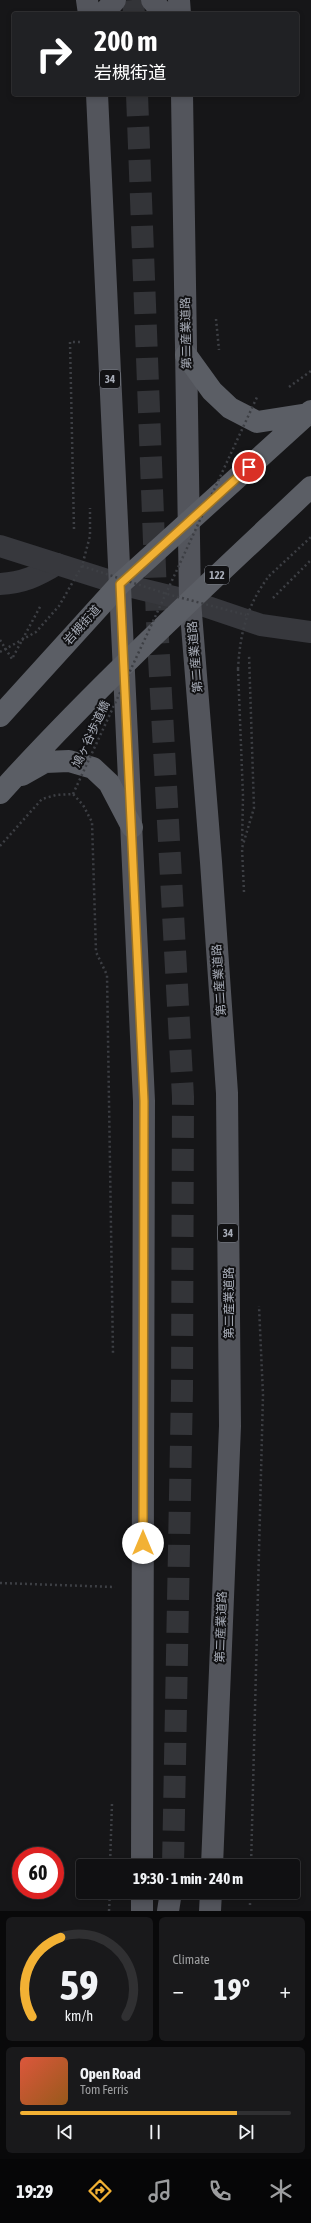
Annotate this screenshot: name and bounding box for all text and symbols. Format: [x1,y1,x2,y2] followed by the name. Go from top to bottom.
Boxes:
[94,25,157,57] text: 200 m
[28,28,80,80] icon: right
[94,62,166,83] text: 岩槻街道
[178,297,194,369] street label: 第二産業道路
[100,370,120,388] road number: 34
[232,450,266,484] pin
[238,456,260,478] icon: arrive
[205,566,229,584] road number: 122
[61,602,103,648] street label: 岩槻街道
[185,621,205,693] street label: 第二産業道路
[69,698,113,770] street label: 鳩ヶ谷歩道橋
[210,944,228,1016] street label: 第二産業道路
[218,1224,238,1242] road number: 34
[222,1267,236,1339] street label: 第二産業道路
[122,1522,164,1564] position arrow
[213,1591,229,1663] street label: 第二産業道路
[12,1847,64,1899] speed limit sign: 60
[133,1870,243,1887] text: 19:30 · 1 min · 240 m
[173,1952,210,1967] text: Climate
[60,1961,99,2009] text: 59
[214,1972,250,2006] text: 19°
[173,1977,184,2003] text: −
[280,1977,291,2003] text: +
[65,2008,93,2024] text: km/h
[80,2065,141,2082] text: Open Road
[80,2082,128,2097] text: Tom Ferris
[54,2121,76,2143] icon: previous
[144,2121,166,2143] icon: pause
[235,2121,257,2143] icon: next
[86,2177,114,2205] icon: directions
[146,2177,174,2205] icon: music
[206,2177,234,2205] icon: phone
[267,2177,295,2205] icon: climate
[16,2181,53,2202] text: 19:29

